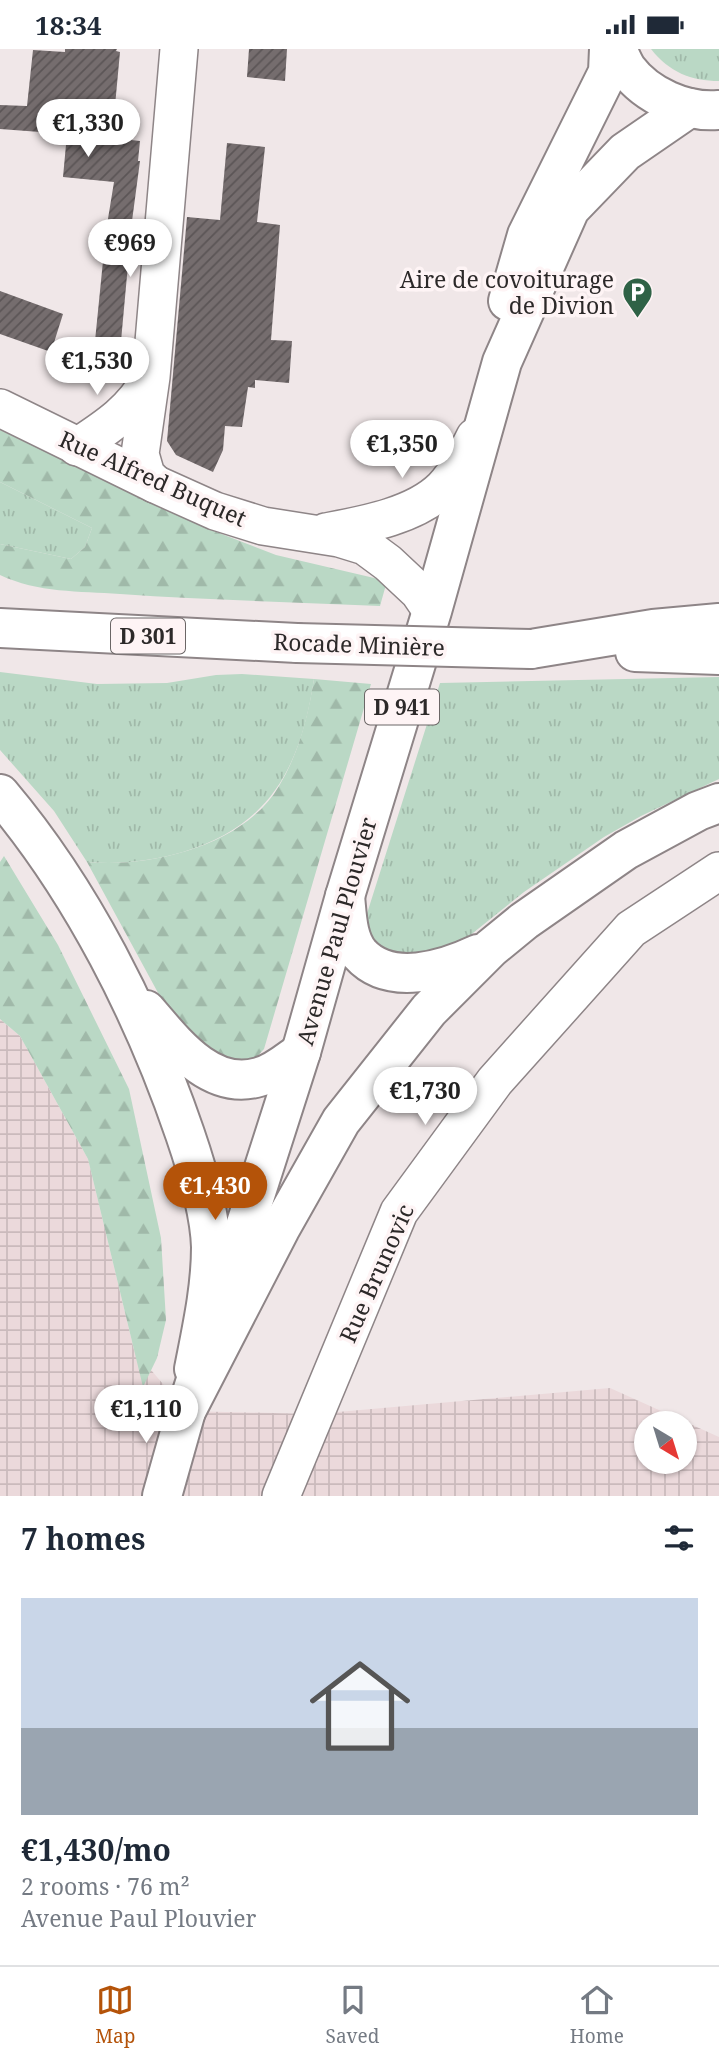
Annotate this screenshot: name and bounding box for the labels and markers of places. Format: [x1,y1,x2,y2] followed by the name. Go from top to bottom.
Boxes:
[31,99,145,159] pin: €1,330
[89,219,171,279] pin: €969
[400,263,614,321] place label: Aire de covoiturage de Divion
[620,275,654,319] parking icon: Aire de covoiturage de Divion
[40,337,154,397] pin: €1,530
[345,421,459,480] pin: €1,350
[368,1067,482,1127] pin: €1,730
[158,1163,272,1222] pin: €1,430
[89,1385,203,1445] pin: €1,110

